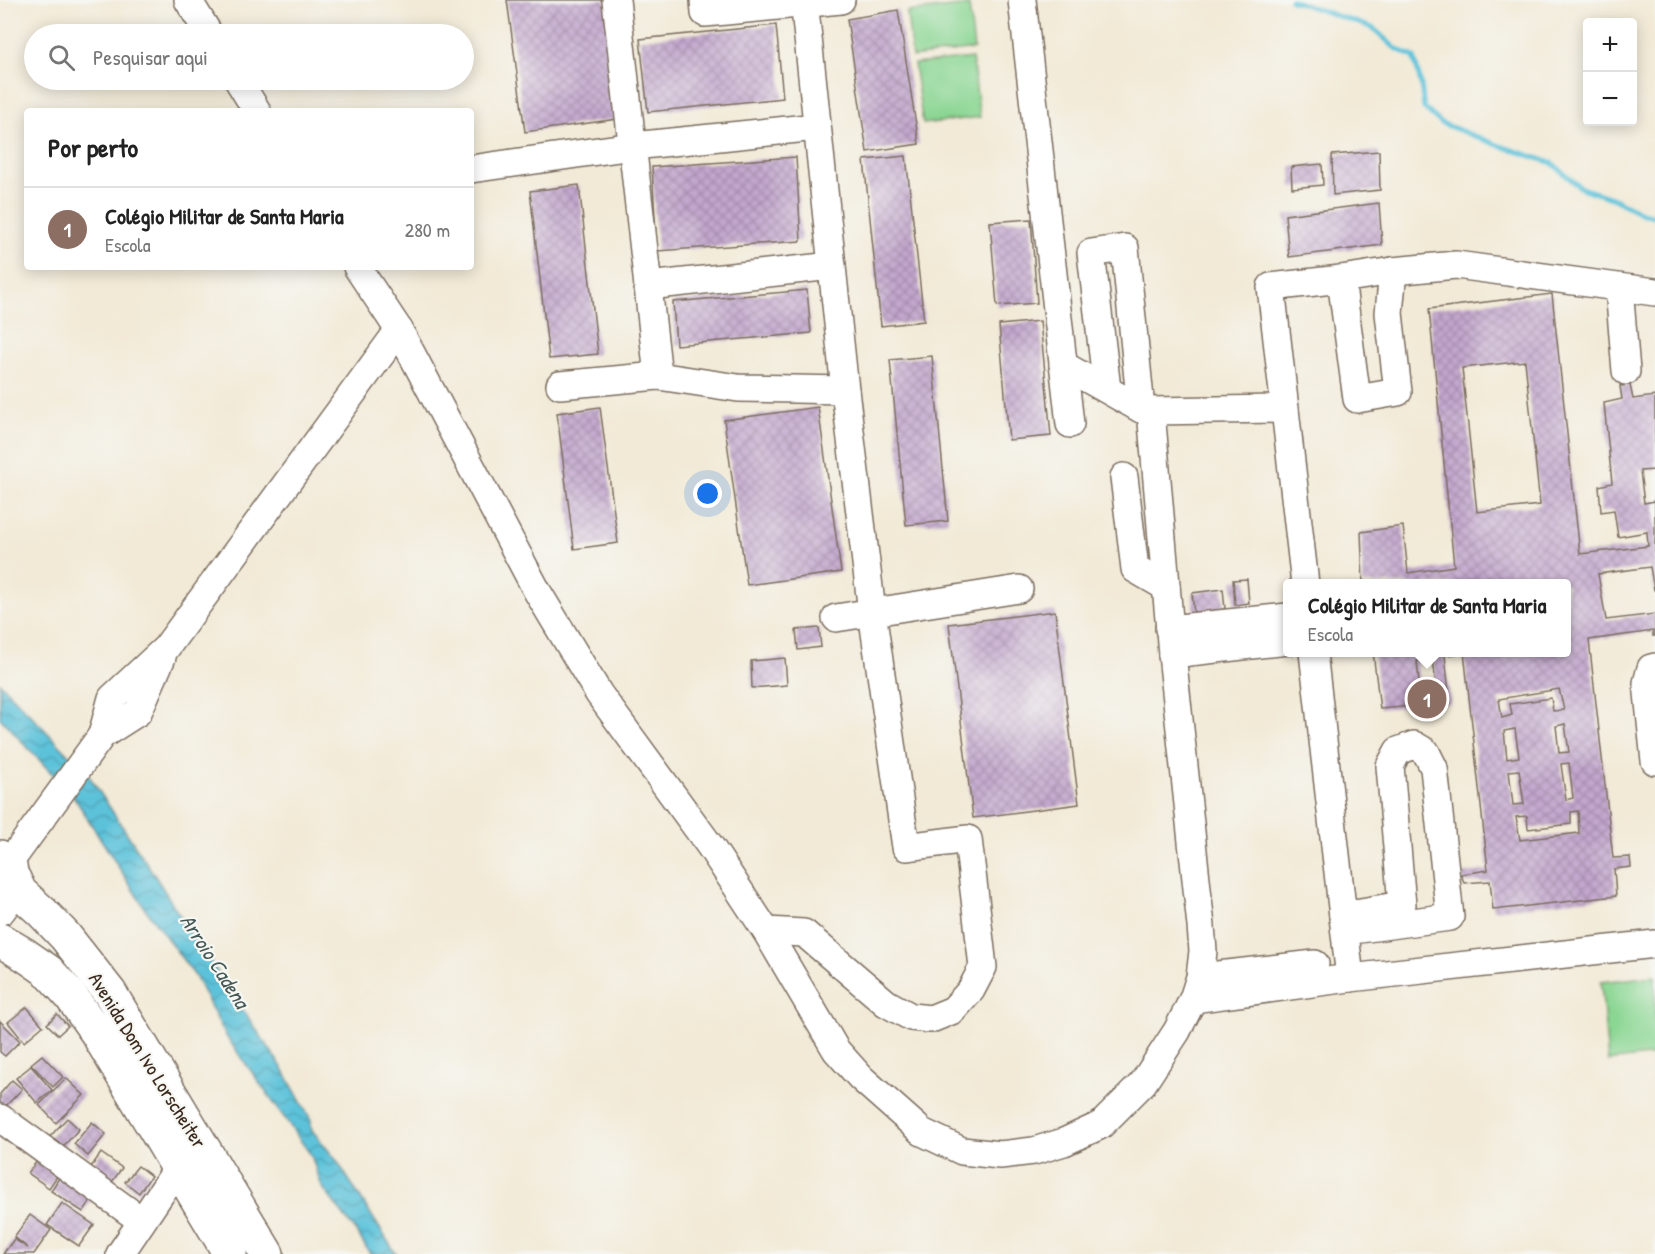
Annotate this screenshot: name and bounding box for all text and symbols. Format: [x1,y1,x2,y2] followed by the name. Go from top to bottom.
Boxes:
[1583,18,1637,126] map controls
[1583,18,1637,72] button: +
[24,24,474,90] search box
[45,41,78,74] icon: search
[93,42,208,72] text: Pesquisar aqui
[1583,72,1637,126] button: −
[48,130,138,165] text: Por perto
[105,201,344,231] text: Colégio Militar de Santa Maria
[64,216,71,243] text: 1
[405,216,450,243] text: 280 m
[105,231,151,258] text: Escola
[693,479,722,508] your location
[1283,579,1571,657] popup
[1308,590,1546,620] text: Colégio Militar de Santa Maria
[1308,620,1353,647] text: Escola
[1408,676,1446,722] pin: 1
[174,908,258,1016] water label: Arroio Cadena
[83,967,213,1153] street label: Avenida Dom Ivo Lorscheiter

